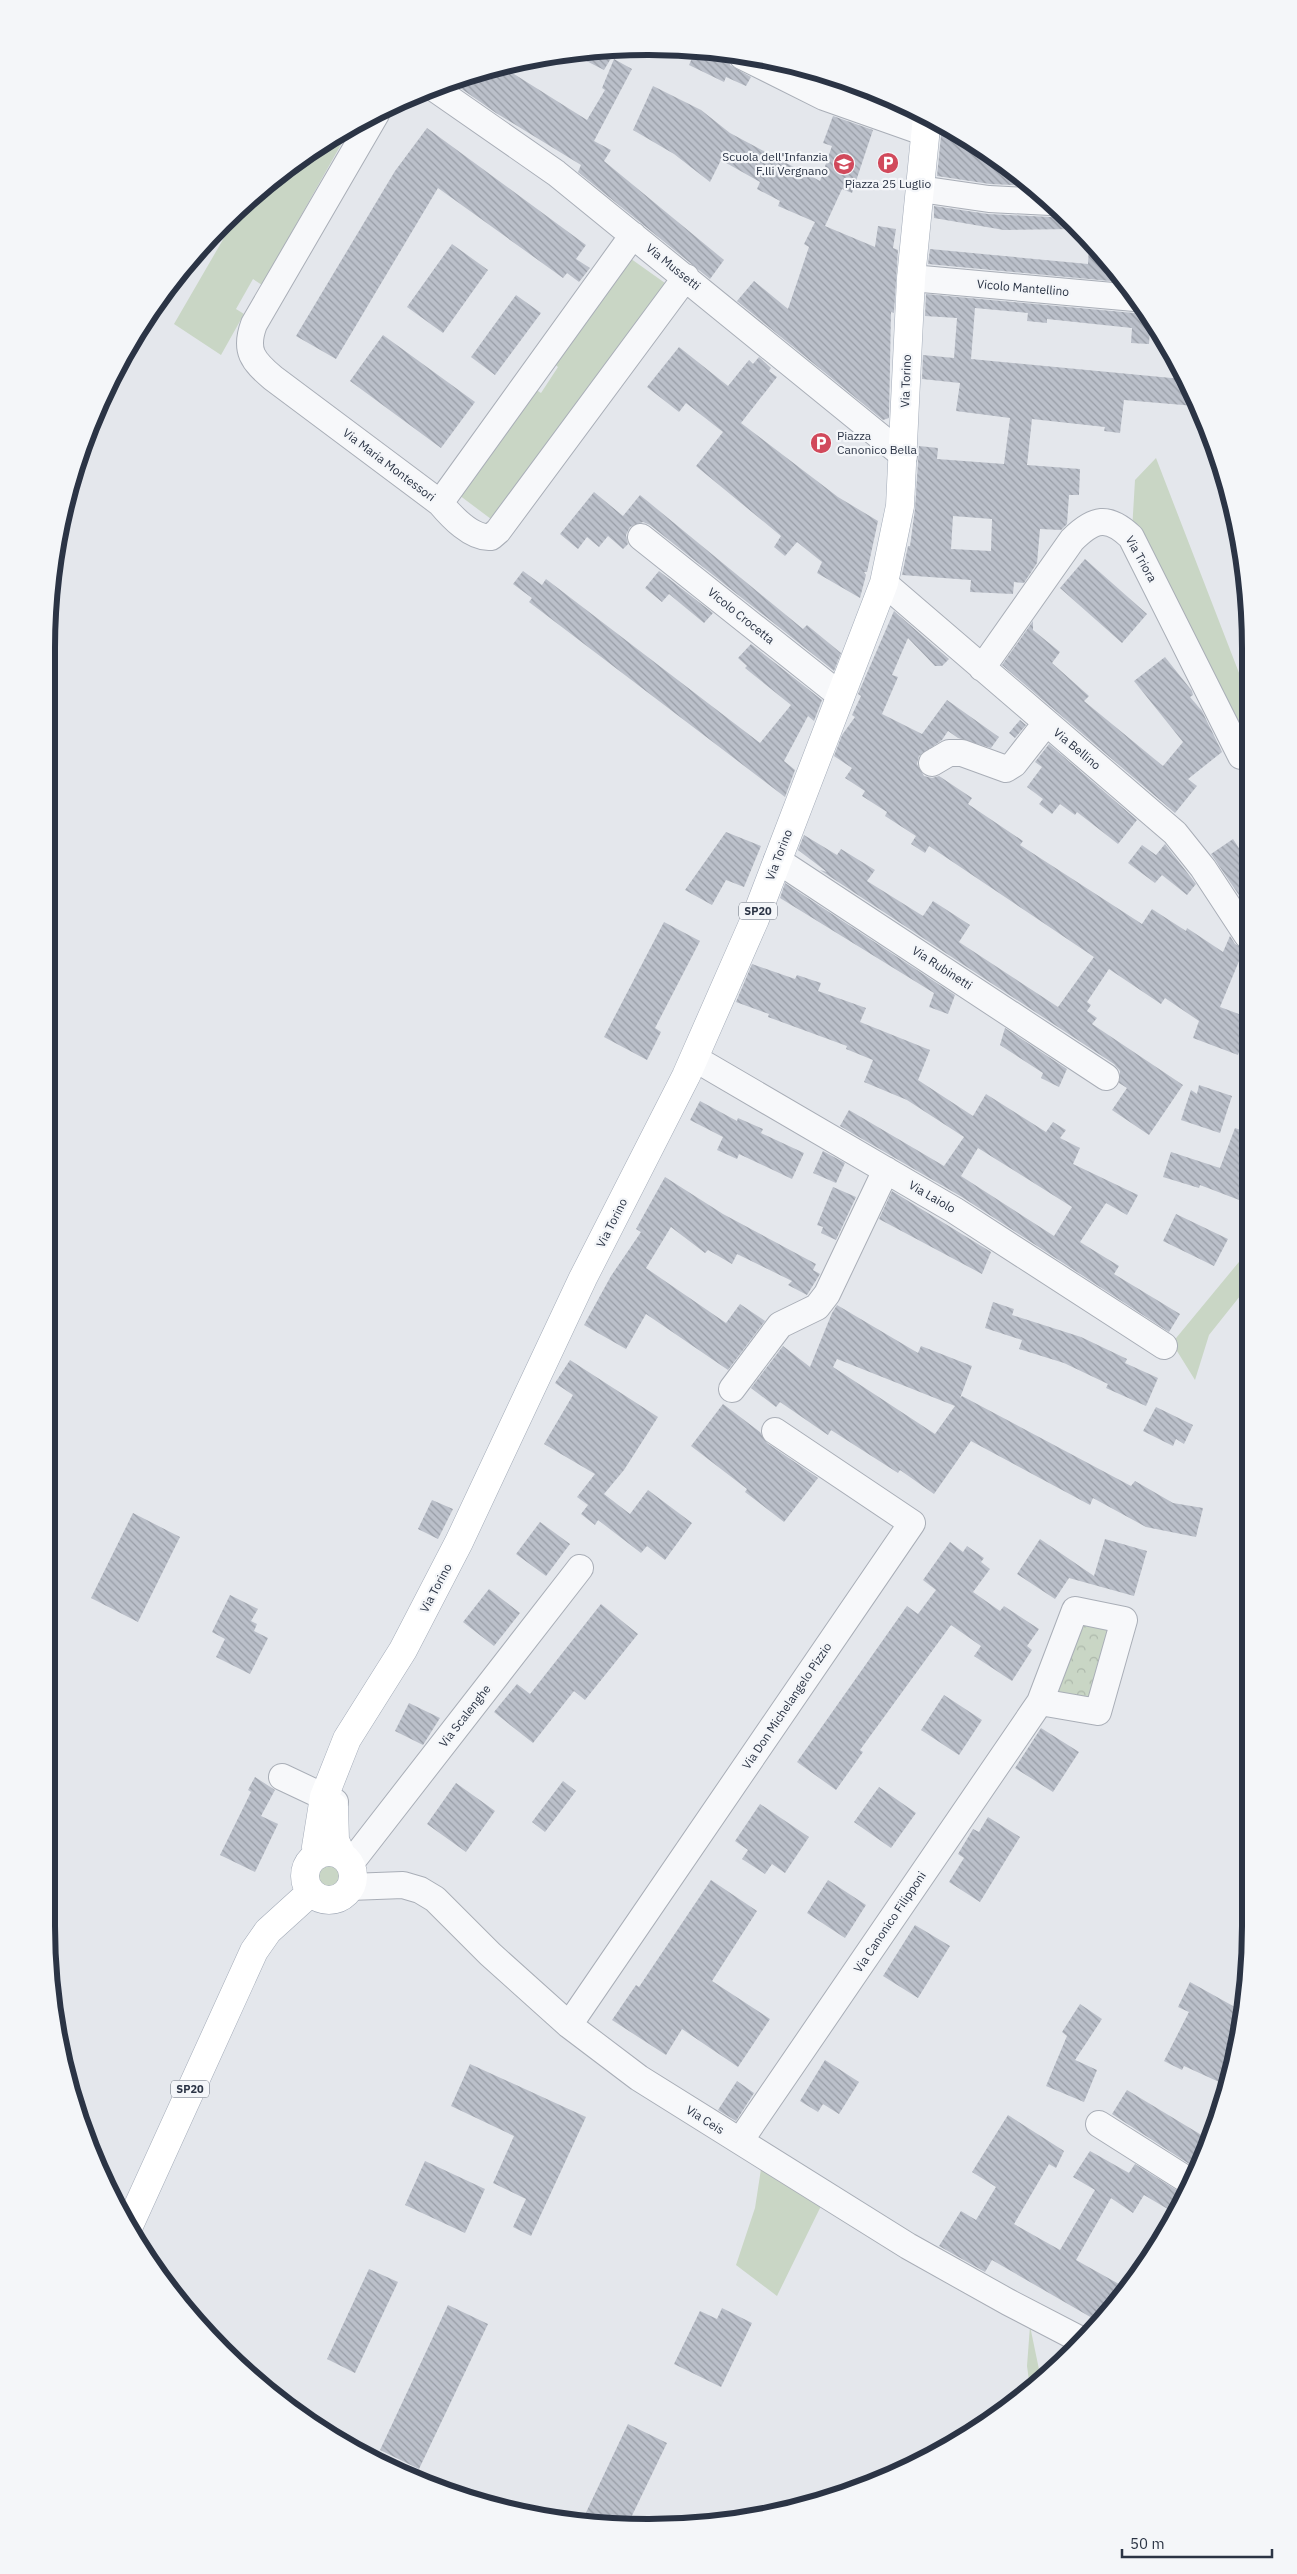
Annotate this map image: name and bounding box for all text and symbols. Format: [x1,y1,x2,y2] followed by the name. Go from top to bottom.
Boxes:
[722,149,829,178] place label: Scuola dell'Infanzia F.lli Vergnano
[876,151,900,175] parking icon: Piazza 25 Luglio
[832,152,856,176] school or university icon: Scuola dell'Infanzia F.lli Vergnano
[845,176,931,191] place label: Piazza 25 Luglio
[643,240,704,293] street label: Via Mussetti
[976,276,1070,299] street label: Vicolo Mantellino
[897,354,914,408] street label: Via Torino
[340,425,439,504] street label: Via Maria Montessori
[837,428,918,457] place label: Piazza Canonico Bella
[809,431,833,455] parking icon: Piazza Canonico Bella
[1123,533,1161,585] street label: Via Triora
[705,584,778,647] street label: Vicolo Crocetta
[1051,725,1104,773] street label: Via Bellino
[762,827,795,882] street label: Via Torino
[739,902,777,919] road number: SP20
[909,943,975,993] street label: Via Rubinetti
[906,1177,959,1216] street label: Via Laiolo
[593,1195,630,1250] street label: Via Torino
[416,1560,455,1615] street label: Via Torino
[739,1639,835,1772] street label: Via Don Michelangelo Pizzio
[435,1681,494,1750] street label: Via Scalenghe
[850,1868,929,1975] street label: Via Canonico Filipponi
[171,2080,209,2098] road number: SP20
[683,2102,727,2137] street label: Via Ceis
[1122,2526,1272,2558] scale bar
[1130,2534,1165,2553] text: 50 m

